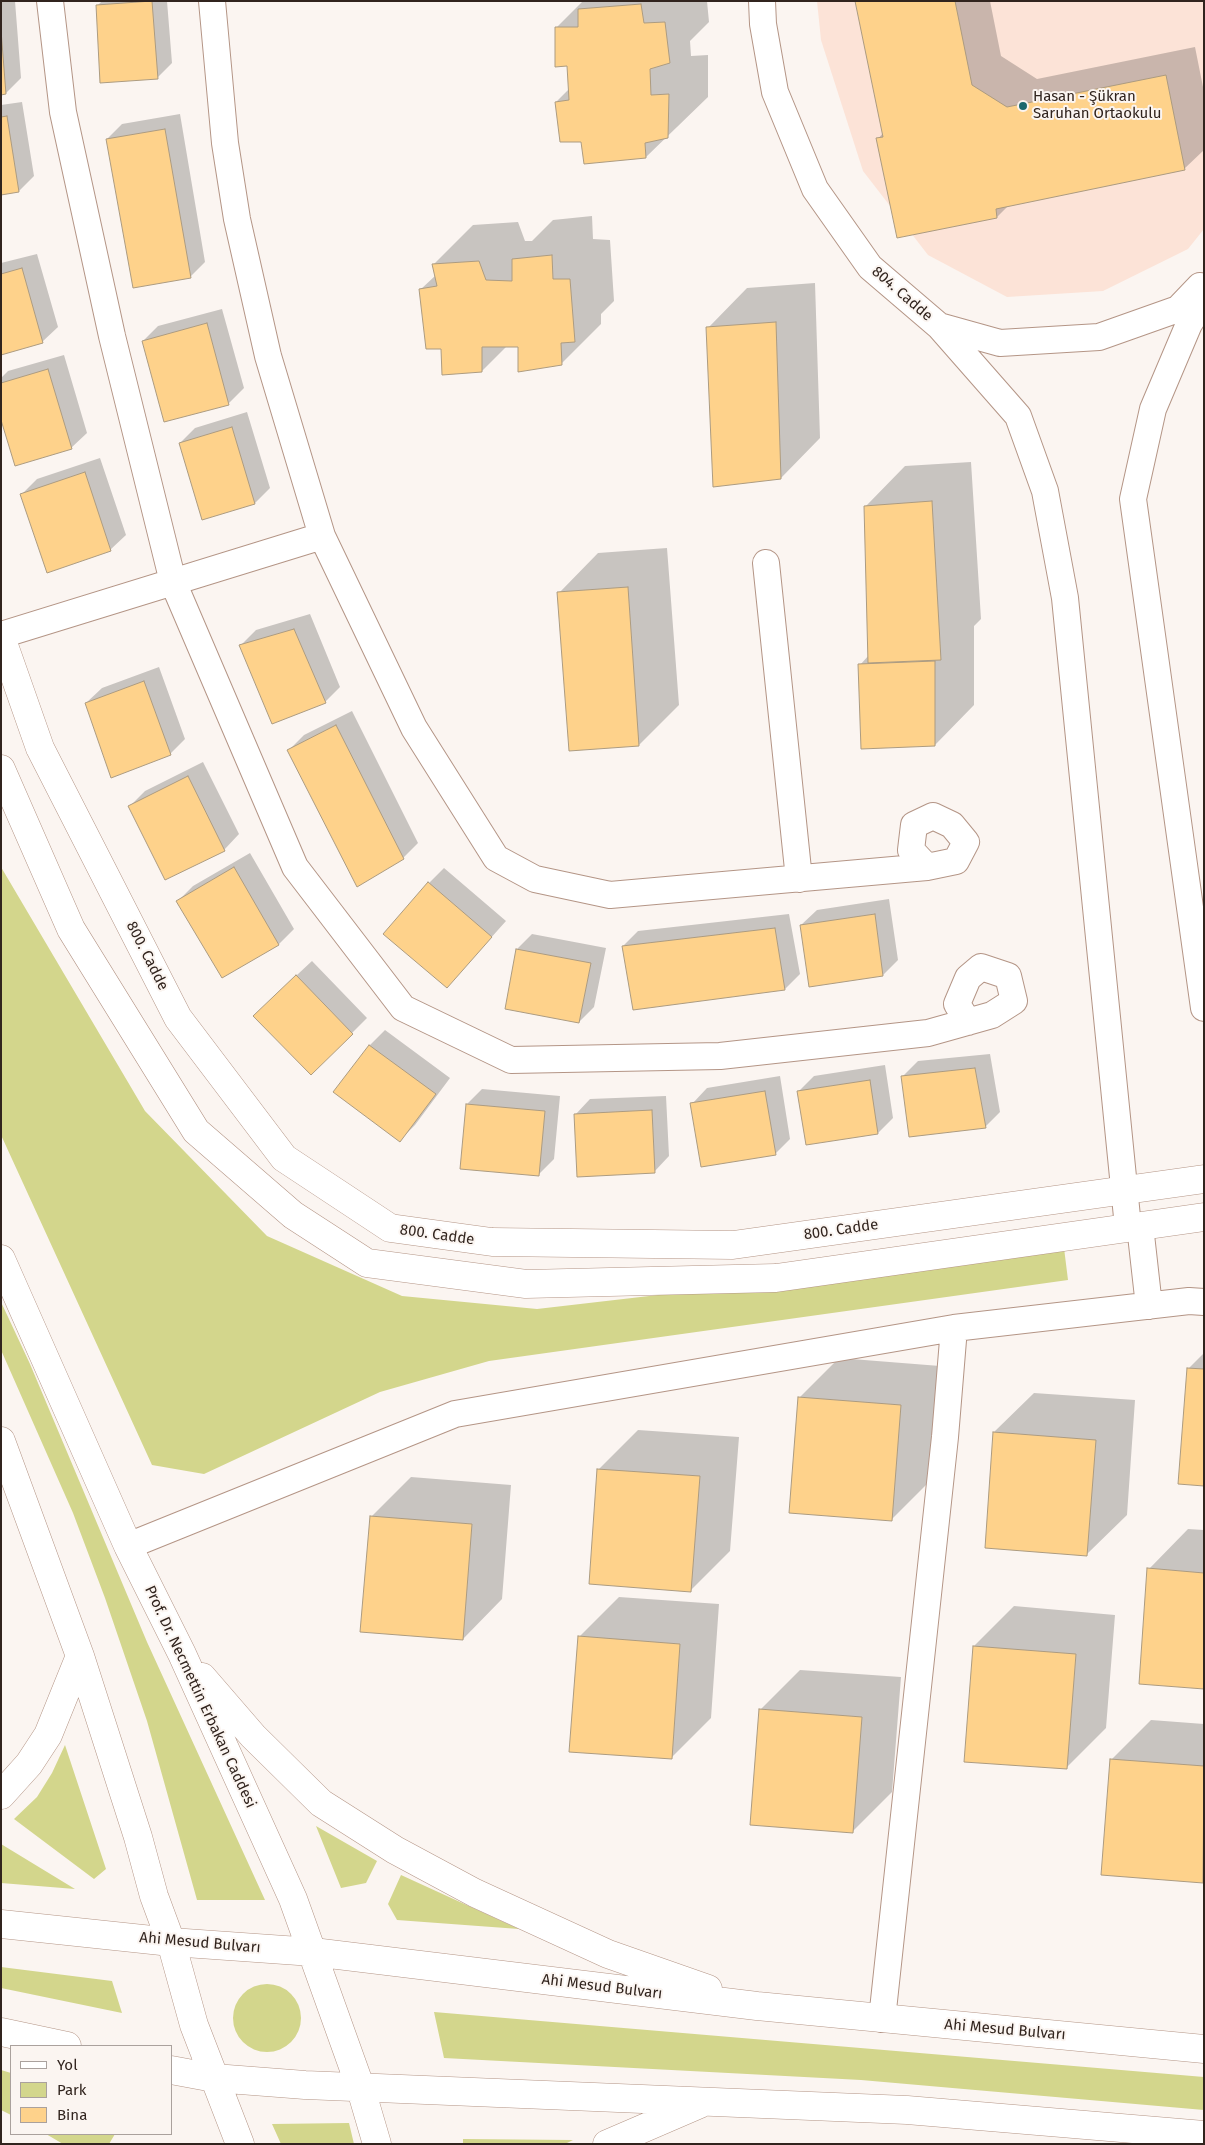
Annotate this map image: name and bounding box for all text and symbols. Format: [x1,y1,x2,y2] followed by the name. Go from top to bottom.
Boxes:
[1033,88,1161,123] place label: Hasan - Şükran Saruhan Ortaokulu
[1017,100,1029,112] marker: Hasan - Şükran Saruhan Ortaokulu
[868,263,936,325] street label: 804. Cadde
[122,918,172,994] street label: 800. Cadde
[803,1216,879,1244] street label: 800. Cadde
[399,1221,475,1249] street label: 800. Cadde
[140,1583,260,1811] street label: Prof. Dr. Necmettin Erbakan Caddesi
[139,1929,261,1957] street label: Ahi Mesud Bulvarı
[541,1971,663,2003] street label: Ahi Mesud Bulvarı
[944,2016,1066,2044] street label: Ahi Mesud Bulvarı
[10,2045,172,2135] legend
[57,2056,78,2074] text: Yol
[57,2081,87,2099] text: Park
[57,2106,87,2124] text: Bina

